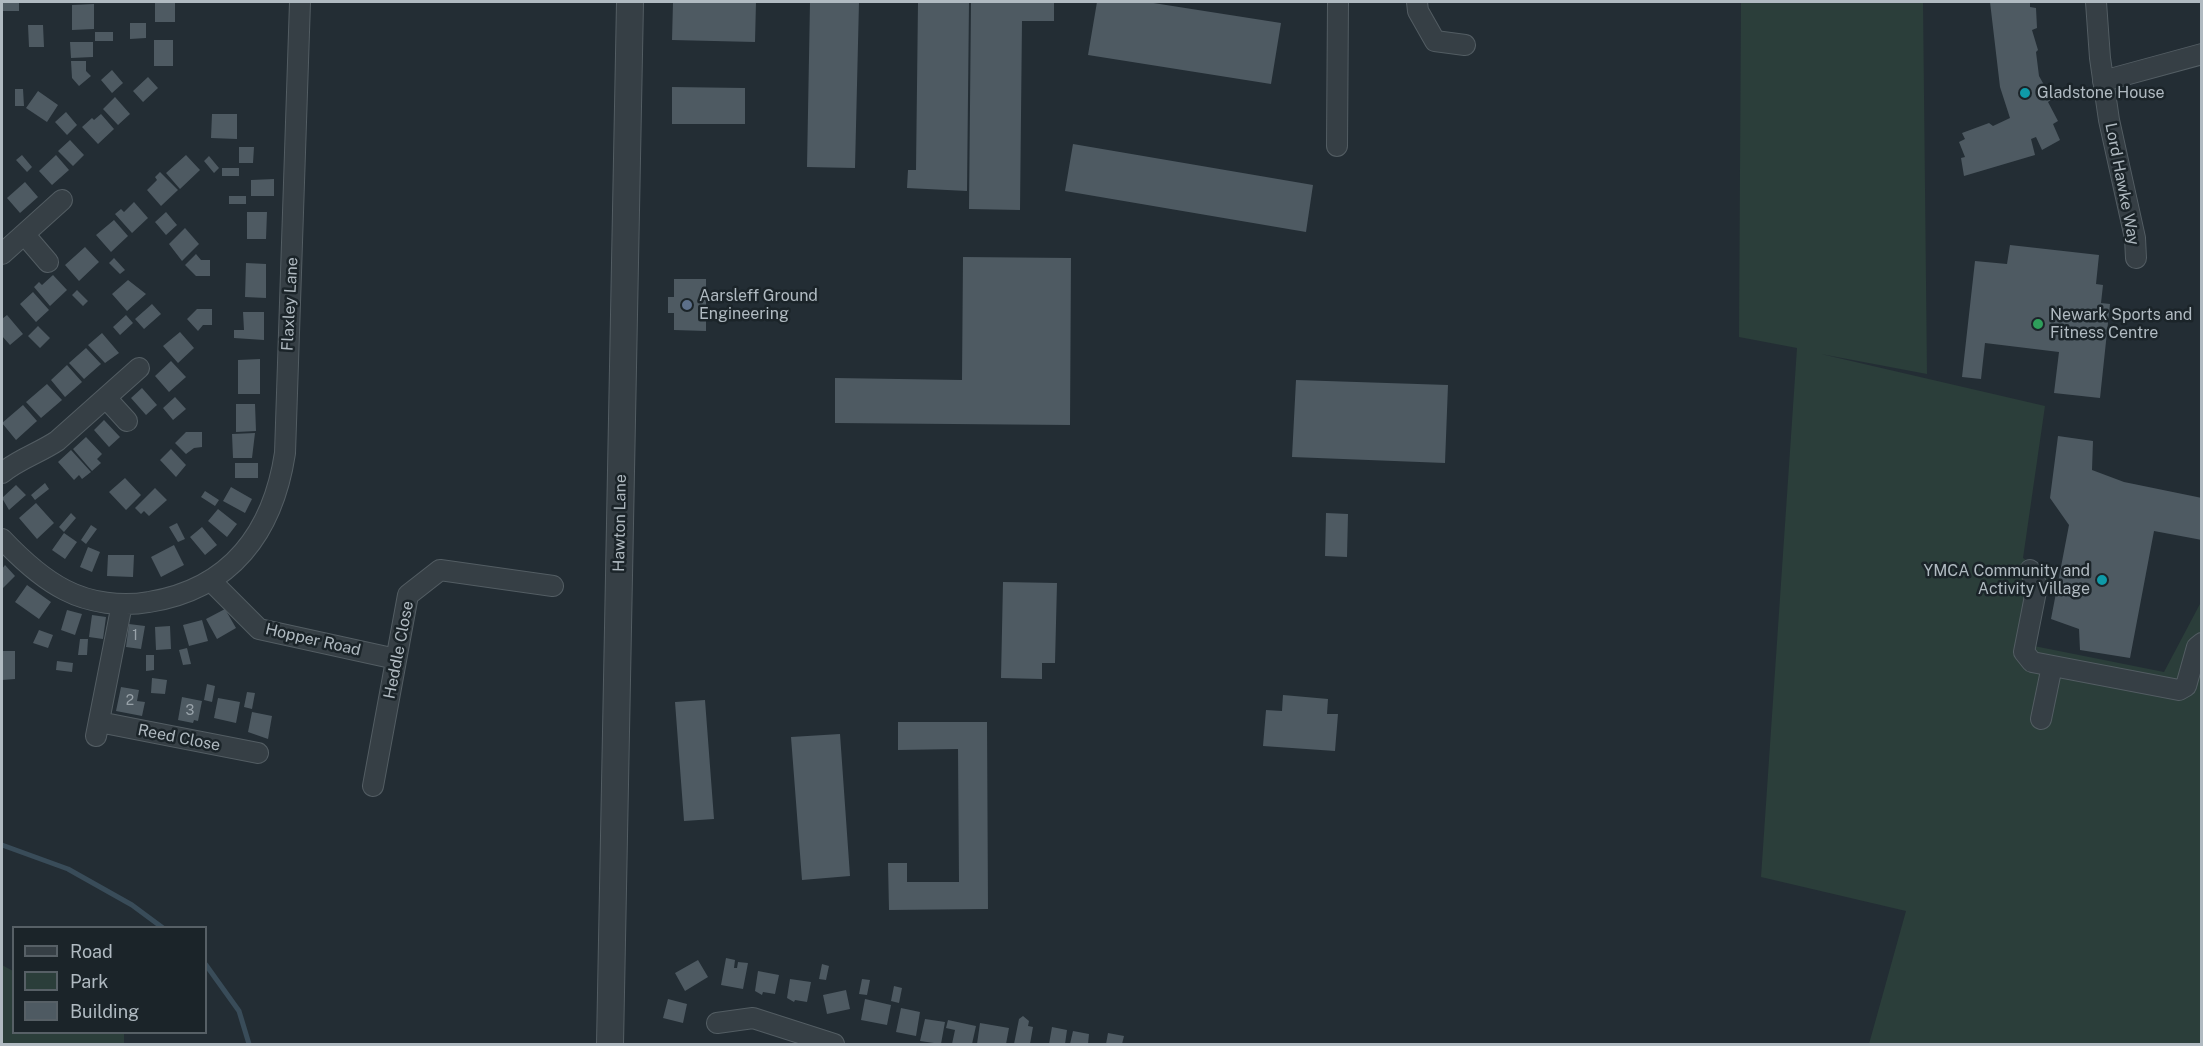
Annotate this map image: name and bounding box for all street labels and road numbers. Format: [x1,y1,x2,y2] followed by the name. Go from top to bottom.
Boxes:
[2101,121,2143,247] street label: Lord Hawke Way
[278,257,302,351] street label: Flaxley Lane
[610,474,630,572] street label: Hawton Lane
[380,599,418,701] street label: Heddle Close
[263,620,363,660] street label: Hopper Road
[136,721,222,755] street label: Reed Close

